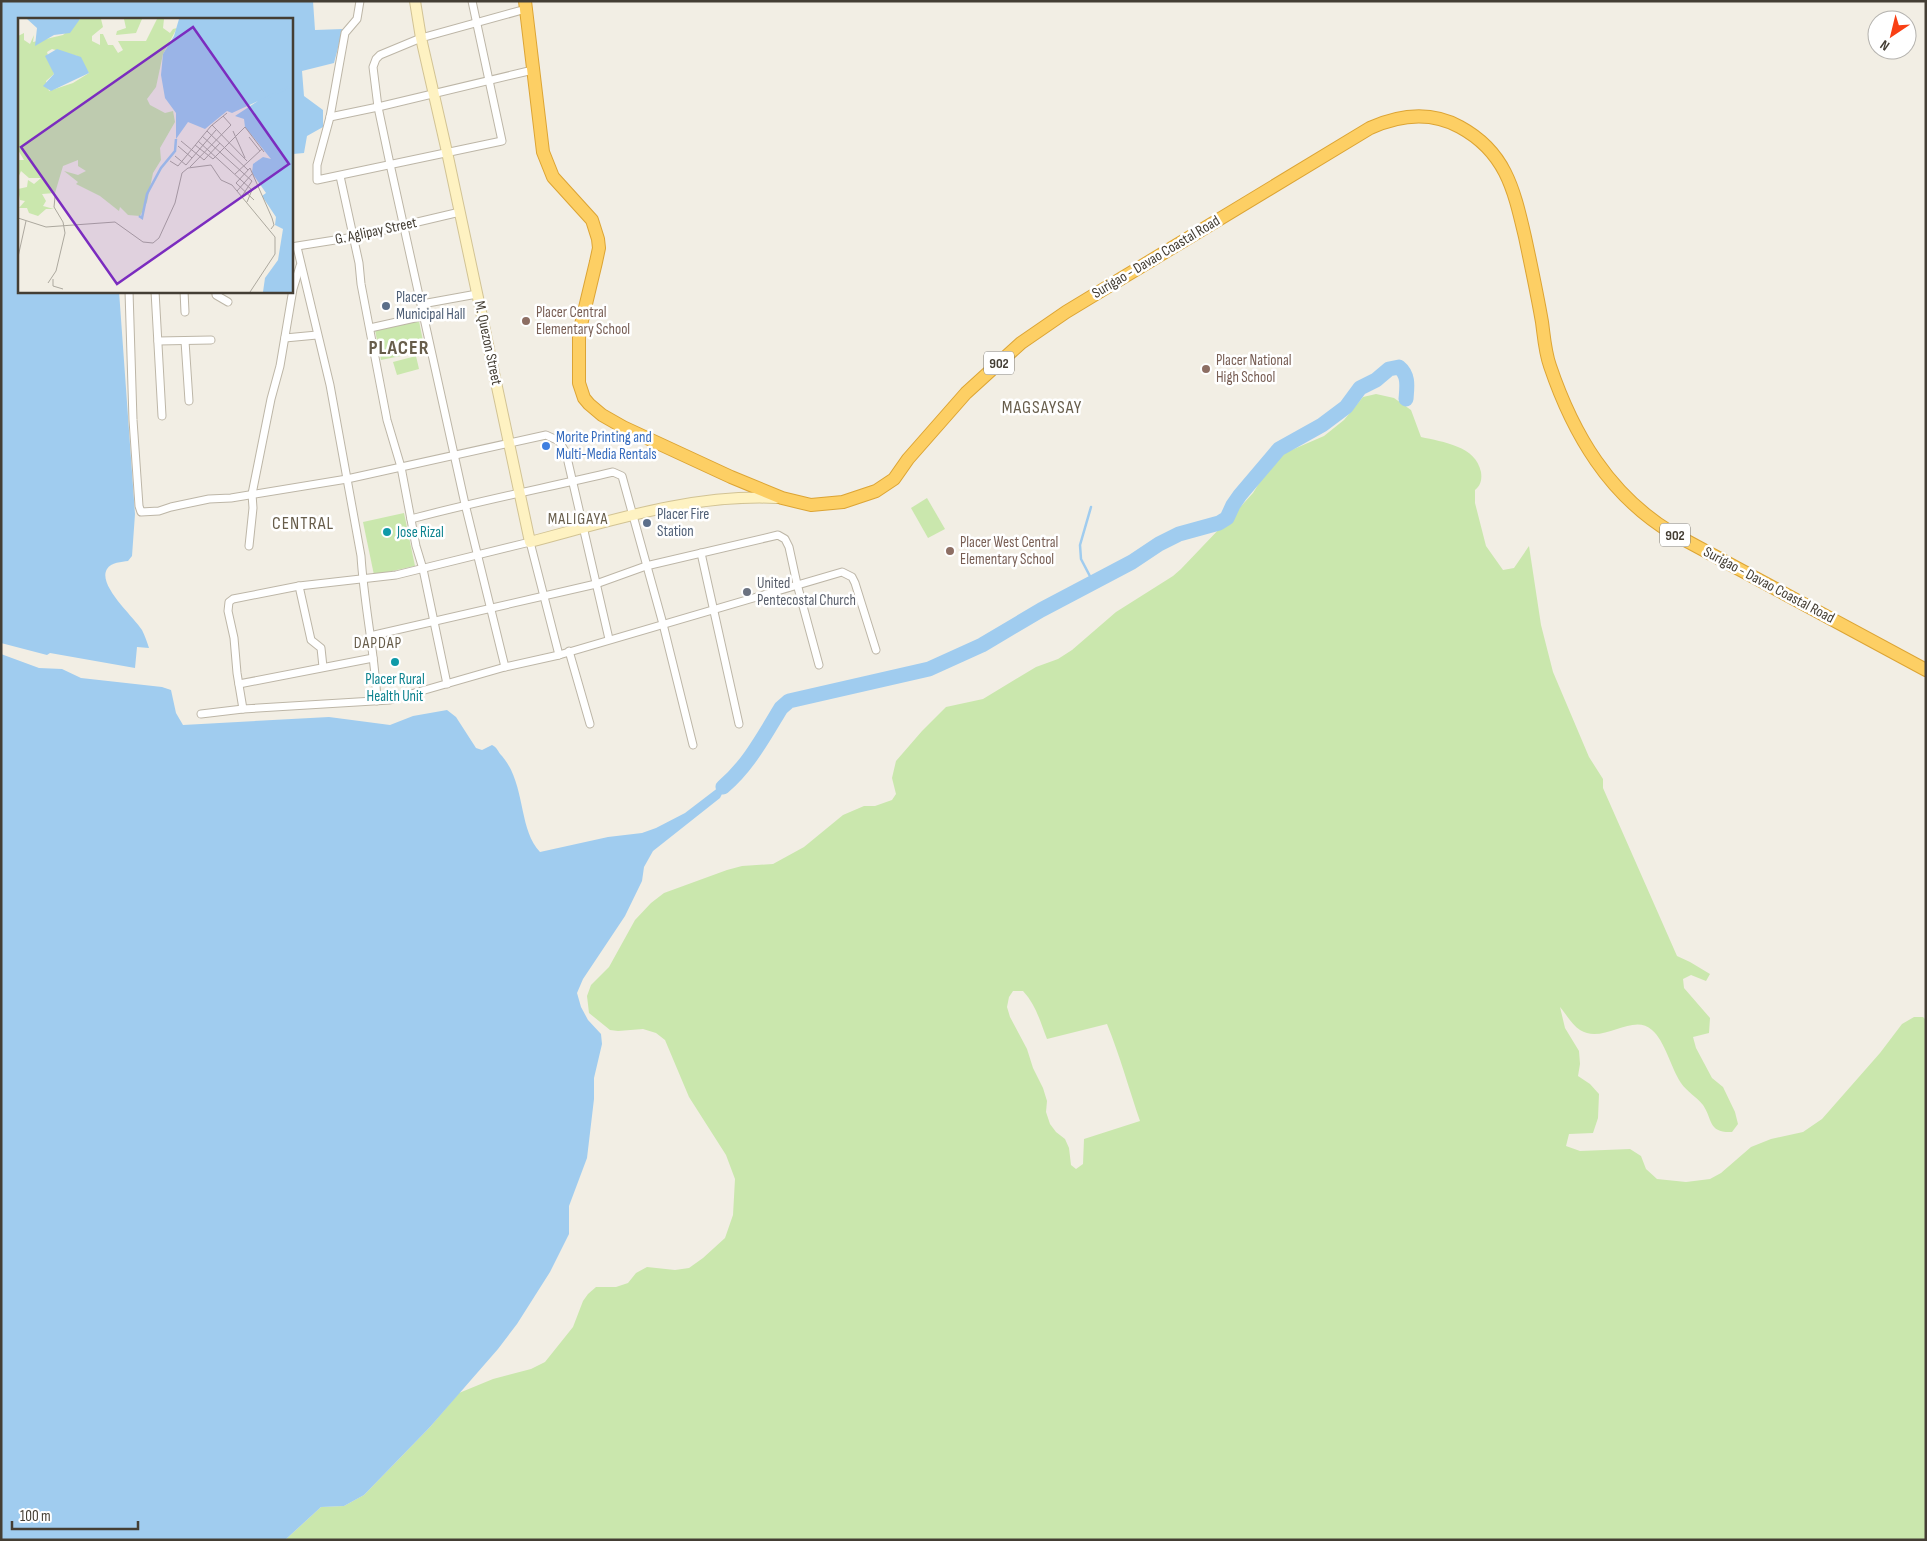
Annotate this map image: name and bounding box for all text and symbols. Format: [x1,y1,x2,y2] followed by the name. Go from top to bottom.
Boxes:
[1867,10,1917,60] north arrow
[18,18,292,292] inset map
[1877,36,1893,54] text: N
[1089,211,1223,303] street label: Surigao - Davao Coastal Road
[333,213,419,249] street label: G. Aglipay Street
[396,288,465,324] place label: Placer Municipal Hall
[470,299,506,387] street label: M. Quezon Street
[380,300,392,312] marker: Placer Municipal Hall
[536,303,630,339] place label: Placer Central Elementary School
[520,315,532,327] marker: Placer Central Elementary School
[368,336,430,360] district label: PLACER
[1216,351,1292,387] place label: Placer National High School
[984,352,1014,374] road number: 902
[1200,363,1212,375] marker: Placer National High School
[1002,397,1082,418] district label: MAGSAYSAY
[556,428,657,464] place label: Morite Printing and Multi-Media Rentals
[540,440,552,452] marker: Morite Printing and Multi-Media Rentals
[657,505,709,541] place label: Placer Fire Station
[548,510,608,529] district label: MALIGAYA
[272,513,334,534] district label: CENTRAL
[641,517,653,529] marker: Placer Fire Station
[396,523,444,542] place label: Jose Rizal
[1660,524,1690,546] road number: 902
[381,526,393,538] marker: Jose Rizal
[960,533,1058,569] place label: Placer West Central Elementary School
[1700,542,1838,628] street label: Surigao - Davao Coastal Road
[944,545,956,557] marker: Placer West Central Elementary School
[757,574,856,610] place label: United Pentecostal Church
[741,586,753,598] marker: United Pentecostal Church
[354,634,402,653] district label: DAPDAP
[389,656,401,668] marker: Placer Rural Health Unit
[365,670,425,706] place label: Placer Rural Health Unit
[12,1498,139,1530] scale bar
[20,1507,51,1526] text: 100 m

